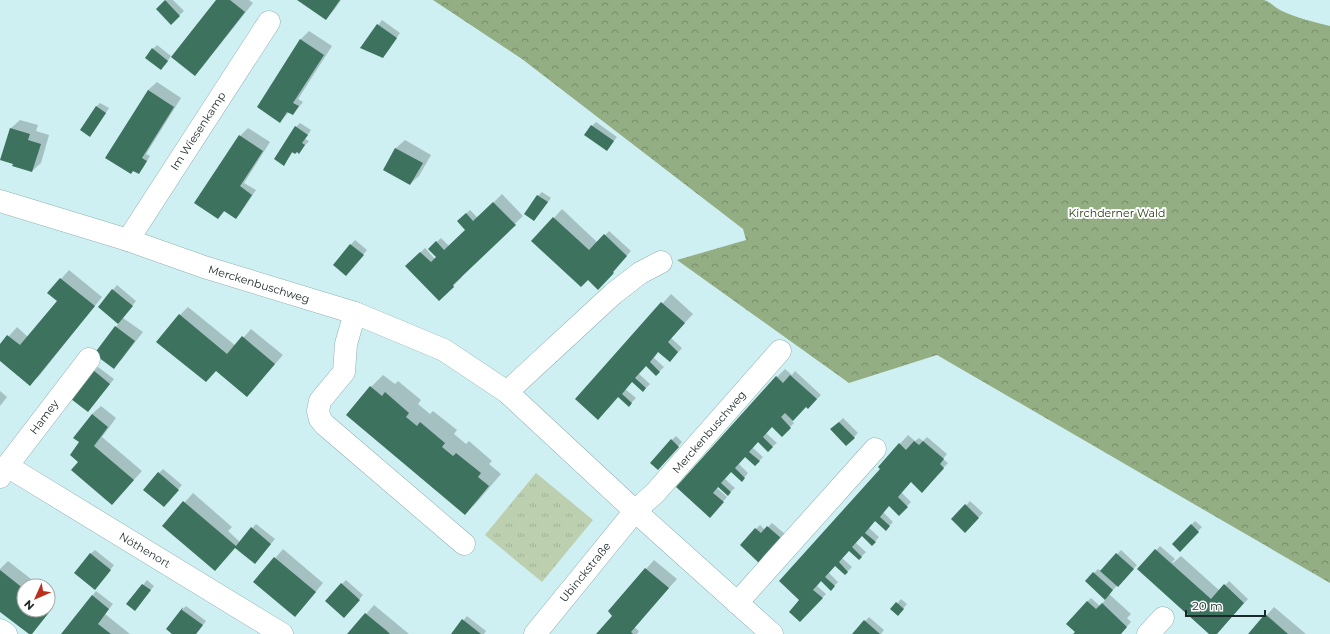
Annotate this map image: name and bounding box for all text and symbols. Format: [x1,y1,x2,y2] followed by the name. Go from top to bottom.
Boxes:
[167,89,229,173] street label: Im Wiesenkamp
[1069,206,1165,220] park label: Kirchderner Wald
[207,262,311,306] street label: Merckenbuschweg
[669,388,749,476] street label: Merckenbuschweg
[26,397,62,437] street label: Hamey
[117,529,174,571] street label: Nöthenort
[556,539,614,605] street label: Ubinckstraße
[16,578,56,618] north arrow
[1186,592,1265,618] scale bar
[21,597,37,613] text: N
[1192,598,1223,613] text: 20 m

